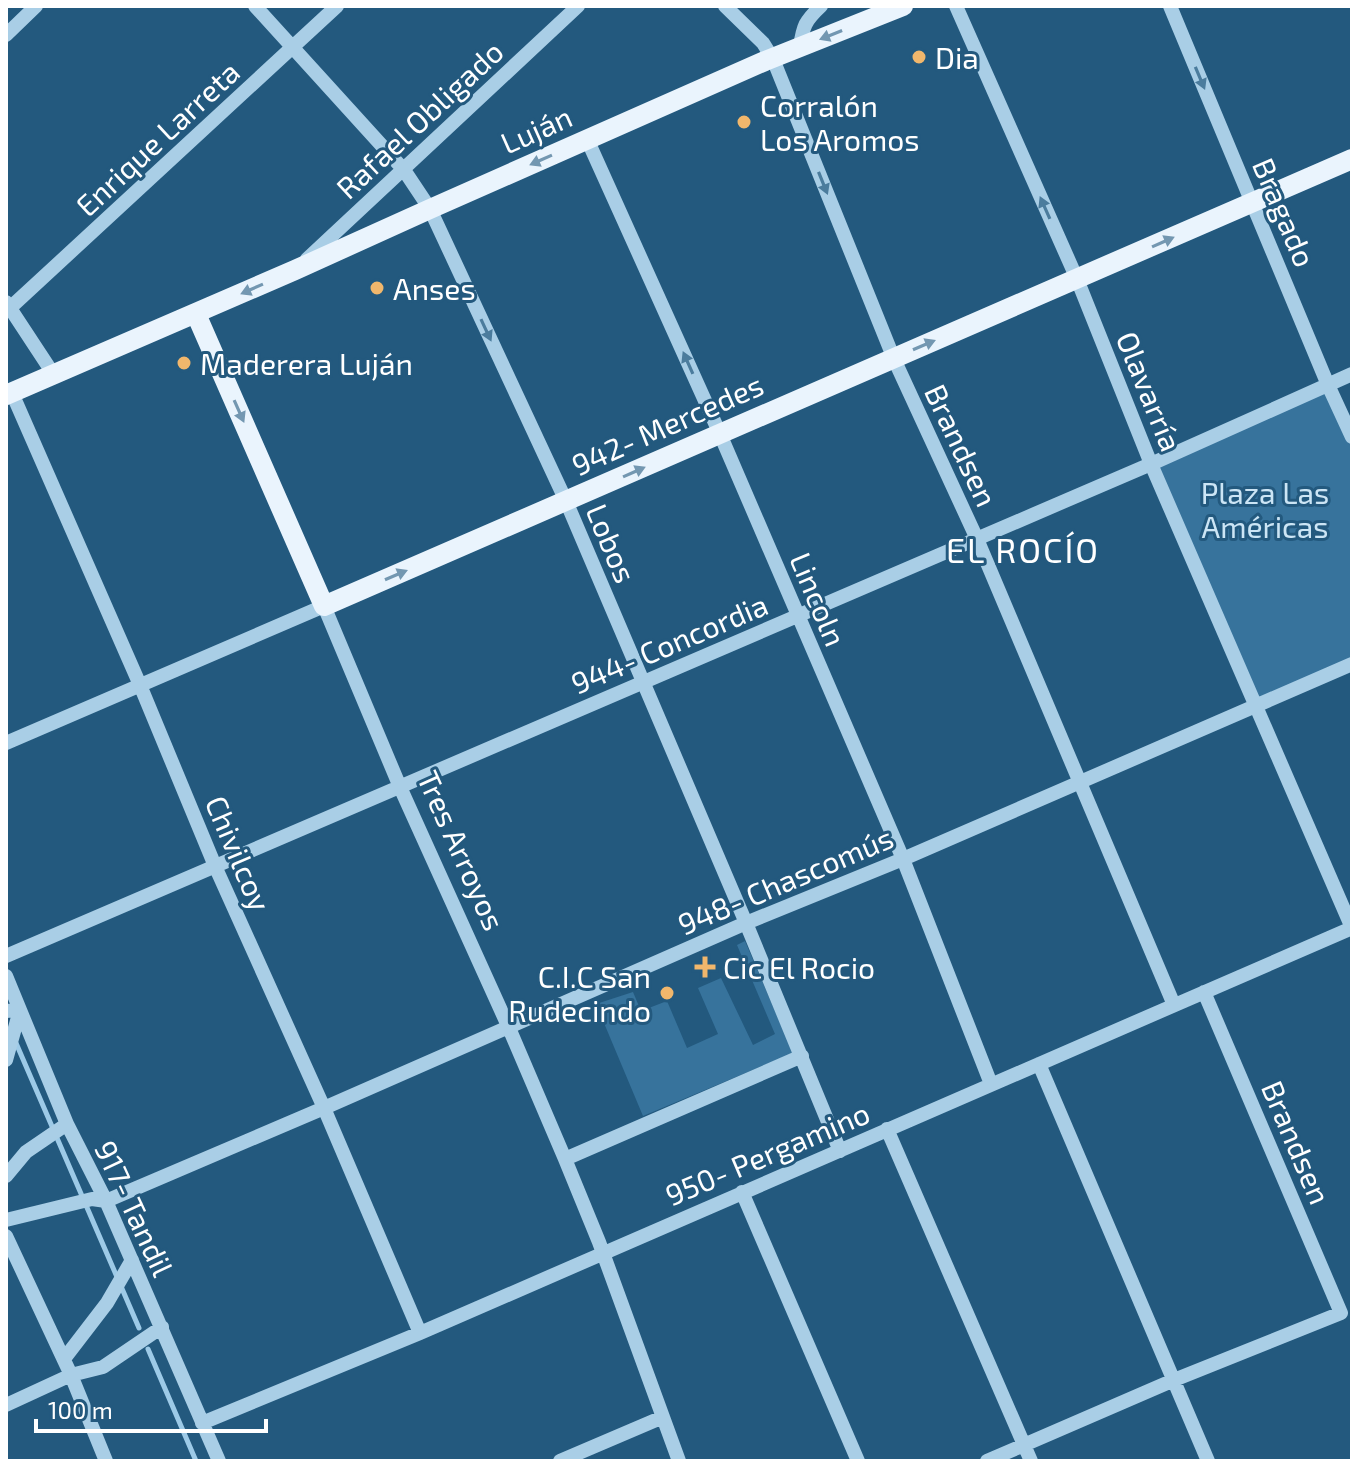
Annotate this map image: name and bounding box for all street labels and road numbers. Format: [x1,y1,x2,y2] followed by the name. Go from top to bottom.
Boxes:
[328,33,510,205] street label: Rafael Obligado
[68,53,246,223] street label: Enrique Larreta
[495,98,577,160] street label: Luján
[1246,152,1324,272] street label: Bragado
[1110,326,1190,456] street label: Olavarría
[566,366,768,482] street label: 942- Mercedes
[918,378,1006,512] street label: Brandsen
[579,498,645,588] street label: Lobos
[783,547,855,651] street label: Lincoln
[565,585,773,701] street label: 944- Concordia
[411,765,513,935] street label: Tres Arroyos
[199,790,279,916] street label: Chivilcoy
[672,818,898,942] street label: 948- Chascomús
[1255,1075,1339,1209] street label: Brandsen
[660,1094,874,1212] street label: 950- Pergamino
[88,1135,182,1282] street label: 917- Tandil

